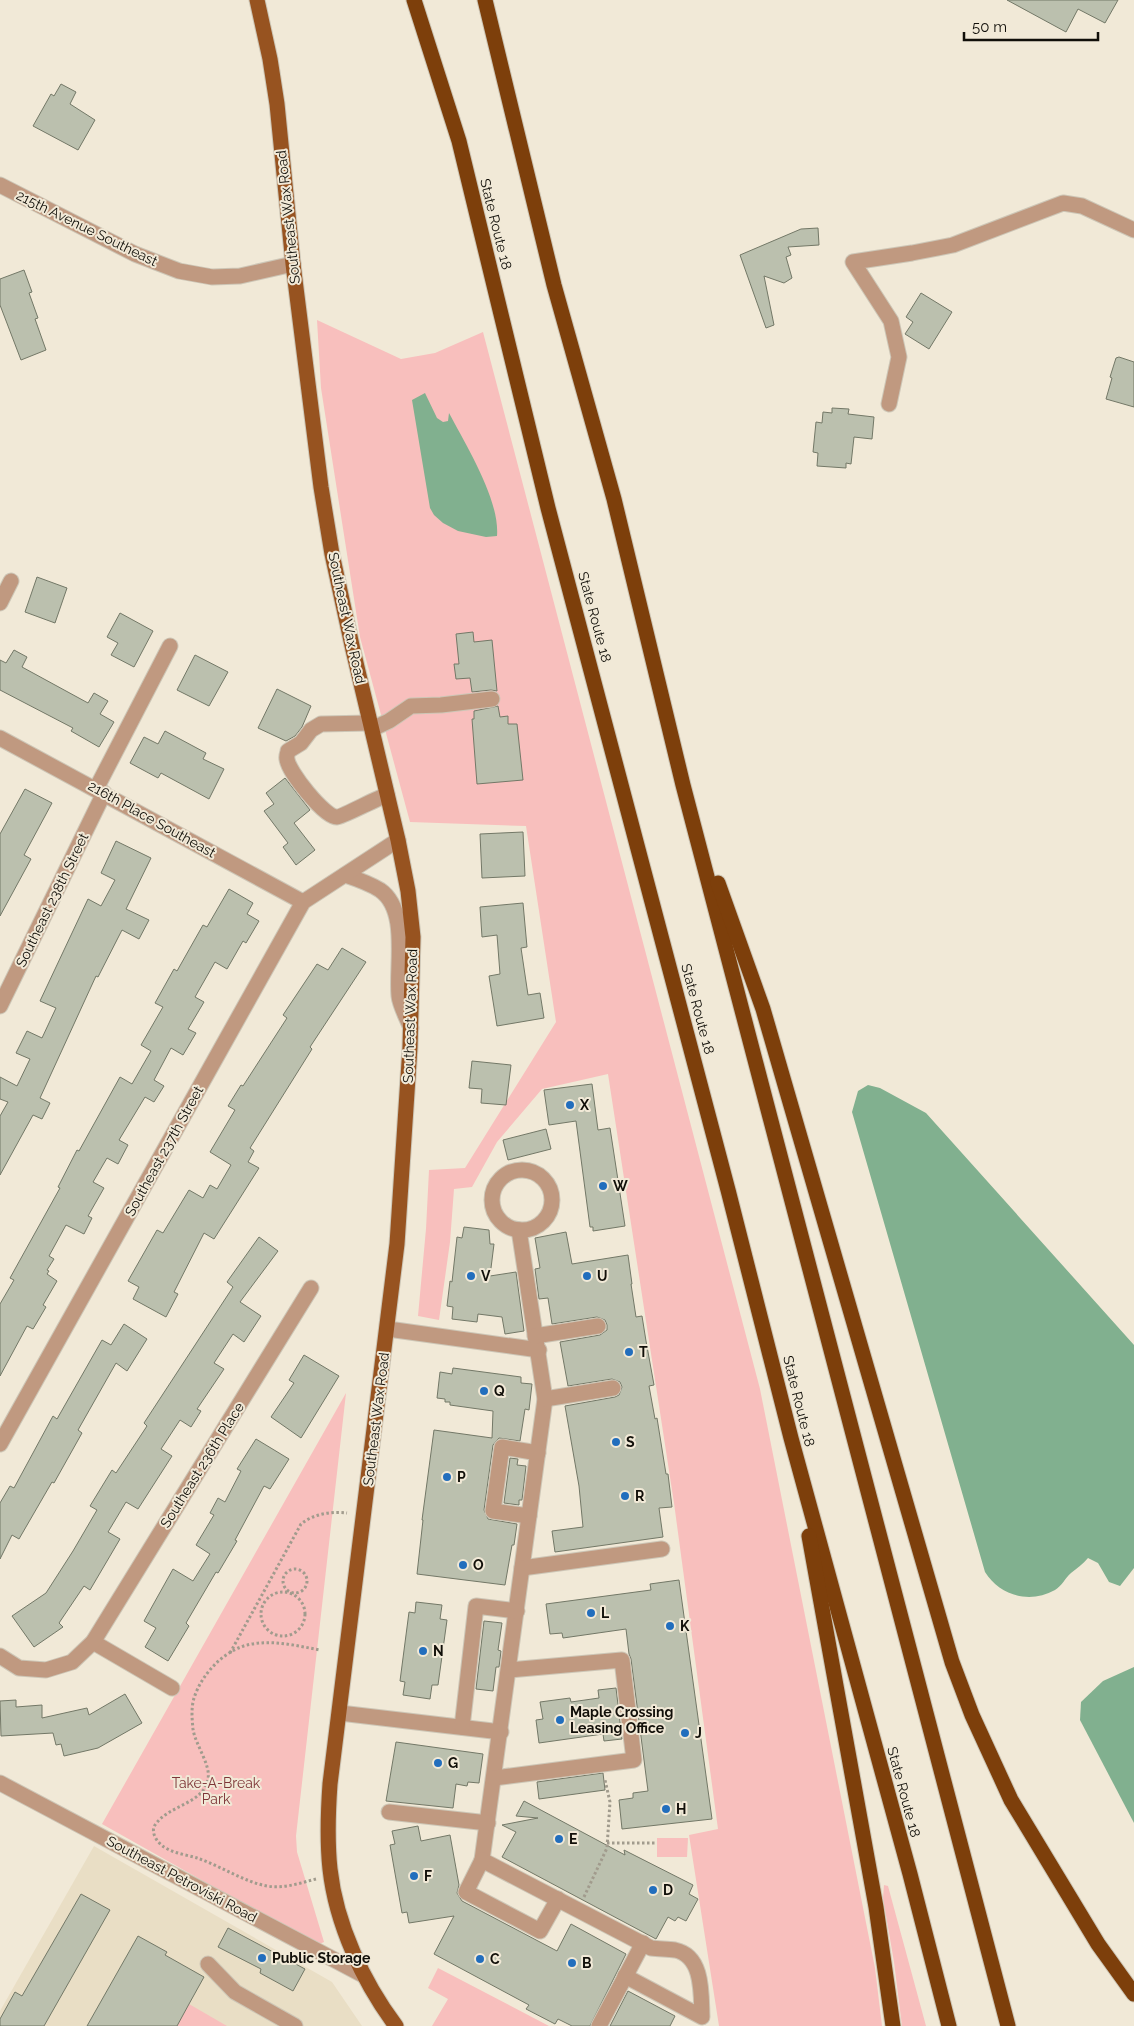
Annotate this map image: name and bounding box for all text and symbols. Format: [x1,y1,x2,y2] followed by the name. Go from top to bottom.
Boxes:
[964,10,1098,42] scale bar
[972,18,1007,36] text: 50 m
[273,149,303,285] street label: Southeast Wax Road
[477,177,515,271] street label: State Route 18
[14,187,160,269] street label: 215th Avenue Southeast
[325,551,369,685] street label: Southeast Wax Road
[575,570,615,664] street label: State Route 18
[86,777,219,861] street label: 216th Place Southeast
[13,830,92,970] street label: Southeast 238th Street
[400,949,420,1083] street label: Southeast Wax Road
[678,962,718,1056] street label: State Route 18
[122,1083,207,1219] street label: Southeast 237th Street
[579,1097,590,1113] place label: X
[564,1099,576,1111] marker: X
[613,1178,628,1194] place label: W
[597,1180,609,1192] marker: W
[481,1268,491,1284] place label: V
[597,1268,608,1284] place label: U
[465,1270,477,1282] marker: V
[581,1270,593,1282] marker: U
[639,1344,648,1360] place label: T
[623,1346,635,1358] marker: T
[360,1351,392,1487] street label: Southeast Wax Road
[780,1354,818,1448] street label: State Route 18
[494,1383,505,1399] place label: Q
[478,1385,490,1397] marker: Q
[157,1399,247,1531] street label: Southeast 236th Place
[626,1434,635,1450] place label: S
[610,1436,622,1448] marker: S
[457,1469,466,1485] place label: P
[441,1471,453,1483] marker: P
[635,1488,645,1504] place label: R
[619,1490,631,1502] marker: R
[473,1557,484,1573] place label: O
[457,1559,469,1571] marker: O
[601,1605,610,1621] place label: L
[585,1607,597,1619] marker: L
[680,1618,690,1634] place label: K
[664,1620,676,1632] marker: K
[433,1643,444,1659] place label: N
[417,1645,429,1657] marker: N
[570,1704,673,1736] place label: Maple Crossing Leasing Office
[554,1714,566,1726] marker: Maple Crossing Leasing Office
[695,1725,702,1741] place label: J
[679,1727,691,1739] marker: J
[884,1745,924,1839] street label: State Route 18
[448,1755,458,1771] place label: G
[432,1757,444,1769] marker: G
[172,1775,261,1807] park label: Take-A-Break Park
[676,1801,686,1817] place label: H
[660,1803,672,1815] marker: H
[569,1831,577,1847] place label: E
[104,1833,260,1925] street label: Southeast Petroviski Road
[553,1833,565,1845] marker: E
[424,1868,432,1884] place label: F
[408,1870,420,1882] marker: F
[663,1882,673,1898] place label: D
[647,1884,659,1896] marker: D
[272,1950,371,1966] place label: Public Storage
[490,1951,500,1967] place label: C
[256,1952,268,1964] marker: Public Storage
[474,1953,486,1965] marker: C
[582,1955,592,1971] place label: B
[566,1957,578,1969] marker: B

